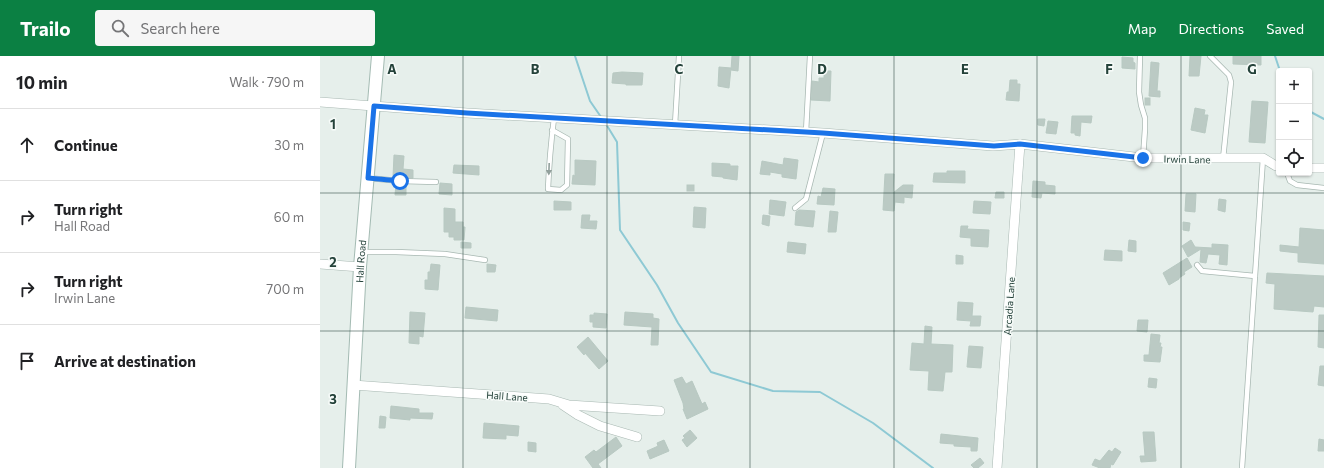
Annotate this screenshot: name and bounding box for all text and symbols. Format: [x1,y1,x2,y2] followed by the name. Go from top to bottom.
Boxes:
[95,10,375,46] search box
[20,17,71,40] text: Trailo
[109,17,131,39] icon: search
[141,19,220,37] text: Search here
[1128,20,1157,37] text: Map
[1179,20,1244,37] text: Directions
[1266,20,1304,37] text: Saved
[387,61,397,77] text: A
[531,61,540,77] text: B
[675,61,684,77] text: C
[817,61,827,77] text: D
[961,61,969,77] text: E
[1105,61,1113,77] text: F
[1247,61,1257,77] text: G
[1276,68,1312,176] map controls
[1276,68,1312,104] button: +
[16,72,68,93] text: 10 min
[229,74,304,90] text: Walk · 790 m
[1276,104,1312,140] button: −
[330,116,336,132] text: 1
[16,134,38,156] icon: ahead
[54,136,118,154] text: Continue
[274,137,304,153] text: 30 m
[1276,140,1312,176] button: locate
[1134,149,1152,167] route end
[1163,153,1211,165] street label: Irwin Lane
[546,163,552,176] one-way arrow
[391,172,409,190] route start
[54,200,123,218] text: Turn right
[16,206,38,228] icon: right
[274,209,304,225] text: 60 m
[54,218,110,234] text: Hall Road
[353,239,368,283] street label: Hall Road
[329,254,337,270] text: 2
[54,272,123,290] text: Turn right
[1001,276,1017,336] street label: Arcadia Lane
[16,278,38,300] icon: right
[266,281,304,297] text: 700 m
[54,290,115,306] text: Irwin Lane
[16,350,38,372] icon: arrive
[54,352,196,370] text: Arrive at destination
[486,389,528,403] street label: Hall Lane
[329,391,337,407] text: 3

